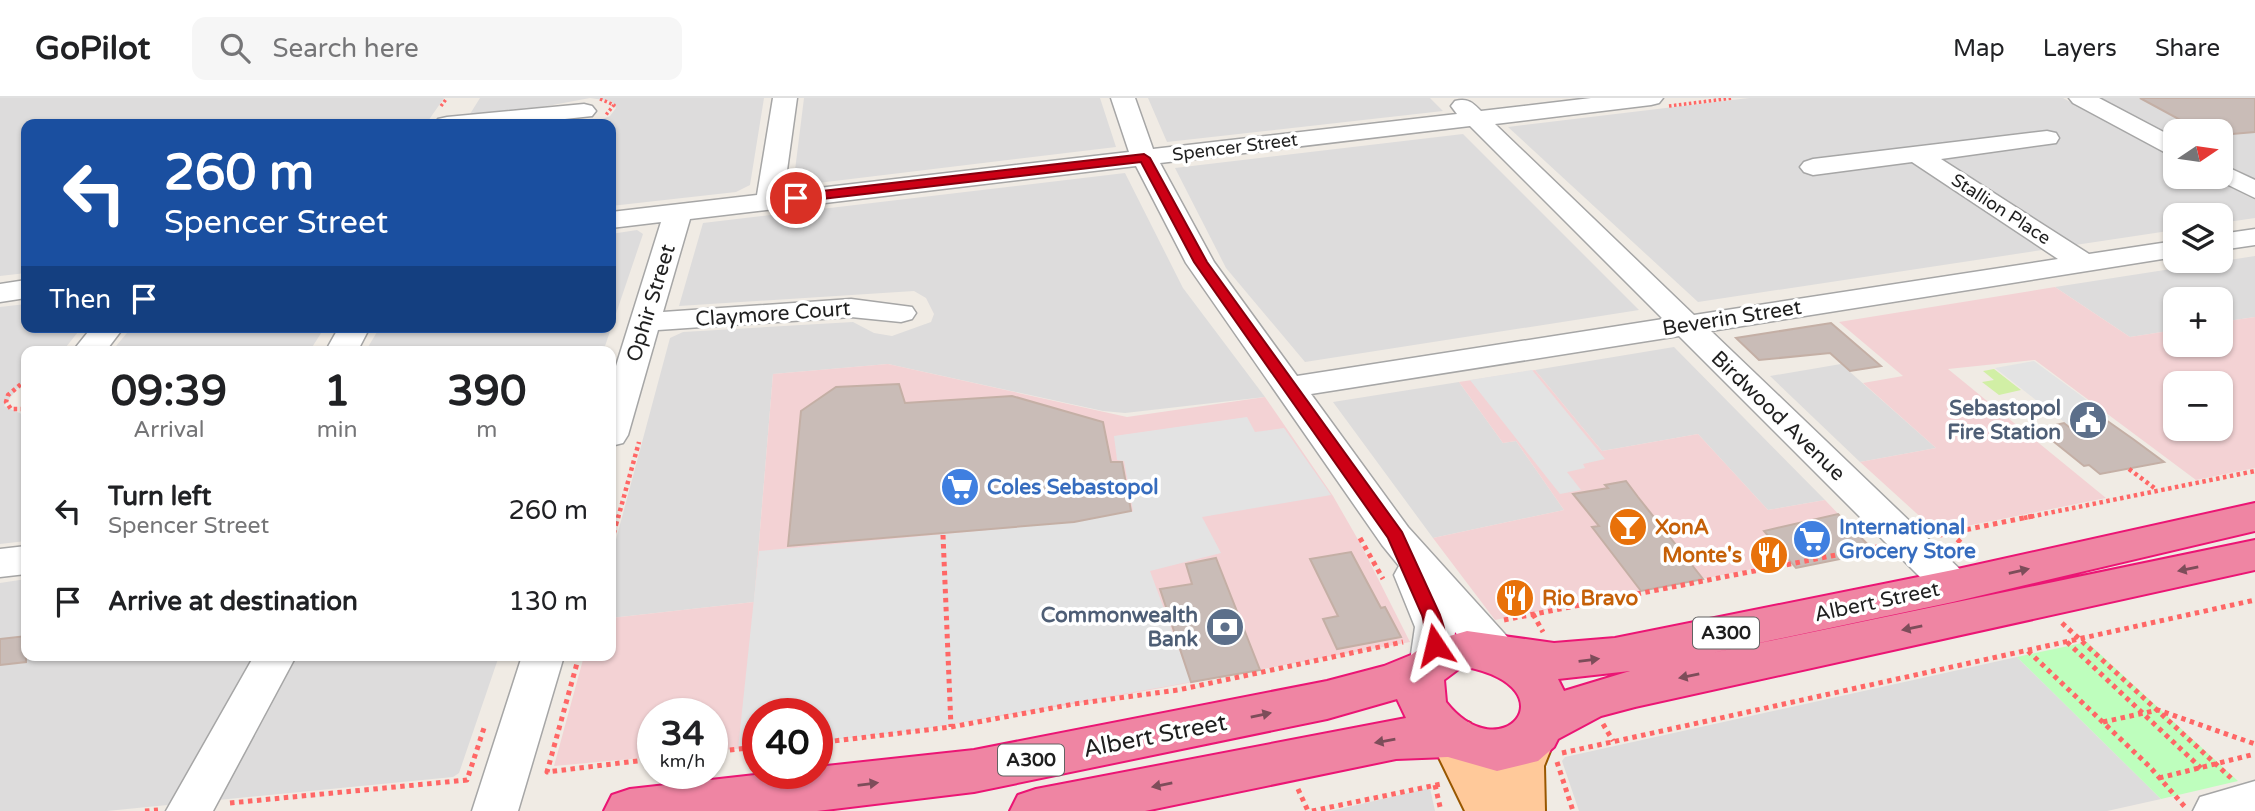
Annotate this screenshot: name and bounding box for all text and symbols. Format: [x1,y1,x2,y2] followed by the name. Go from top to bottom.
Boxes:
[192,17,682,80] search box
[35,29,150,68] text: GoPilot
[216,29,254,67] icon: search
[272,33,419,64] text: Search here
[1953,34,2005,63] text: Map
[2043,34,2117,63] text: Layers
[2155,34,2220,63] text: Share
[2163,119,2233,189] north arrow
[2163,119,2233,441] map controls
[1171,128,1299,166] street label: Spencer Street
[164,144,314,203] text: 260 m
[49,147,140,238] icon: left
[766,168,826,228] pin
[1947,169,2055,249] street label: Stallion Place
[777,179,815,217] icon: arrive
[2163,203,2233,273] button: layers
[164,204,388,242] text: Spencer Street
[621,241,681,365] street label: Ophir Street
[125,280,163,318] icon: arrive
[49,284,111,315] text: Then
[2163,287,2233,357] button: +
[1661,295,1803,341] street label: Beverin Street
[694,296,852,332] street label: Claymore Court
[1706,346,1850,486] street label: Birdwood Avenue
[111,366,227,417] text: 09:39
[324,366,350,417] text: 1
[447,366,526,417] text: 390
[2163,371,2233,441] button: −
[1947,396,2061,445] place label: Sebastopol Fire Station
[2067,399,2109,441] public building icon: Sebastopol Fire Station
[133,416,204,444] text: Arrival
[317,416,358,444] text: min
[476,416,497,444] text: m
[939,466,981,508] supermarket icon: Coles Sebastopol
[987,475,1158,500] place label: Coles Sebastopol
[108,481,211,512] text: Turn left
[49,492,87,530] icon: left
[508,495,588,526] text: 260 m
[1607,506,1649,548] bar icon: XonA
[108,512,269,540] text: Spencer Street
[1655,515,1709,540] place label: XonA
[1839,515,1976,564] place label: International Grocery Store
[1791,518,1833,560] supermarket icon: International Grocery Store
[1748,534,1790,576] restaurant icon: Monte's
[1662,543,1742,568] place label: Monte's
[2177,564,2199,575] one-way arrow
[2008,565,2030,576] one-way arrow
[1494,577,1536,619] restaurant icon: Rio Bravo
[1812,577,1942,627] street label: Albert Street
[49,583,87,621] icon: arrive
[108,586,358,617] text: Arrive at destination
[508,586,588,617] text: 130 m
[1542,586,1638,611] place label: Rio Bravo
[1041,603,1199,652] place label: Commonwealth Bank
[1204,606,1246,648] bank icon: Commonwealth Bank
[1398,608,1472,682] position arrow
[1693,618,1759,648] road number: A300
[1901,623,1923,634] one-way arrow
[1578,654,1600,665] one-way arrow
[1678,671,1700,682] one-way arrow
[742,698,833,789] speed limit sign: 40
[1081,708,1229,764] street label: Albert Street
[1250,709,1272,720] one-way arrow
[661,713,704,755] text: 34
[1374,736,1396,747] one-way arrow
[998,744,1064,776] road number: A300
[660,750,705,772] text: km/h
[857,779,879,790] one-way arrow
[1151,780,1173,791] one-way arrow

